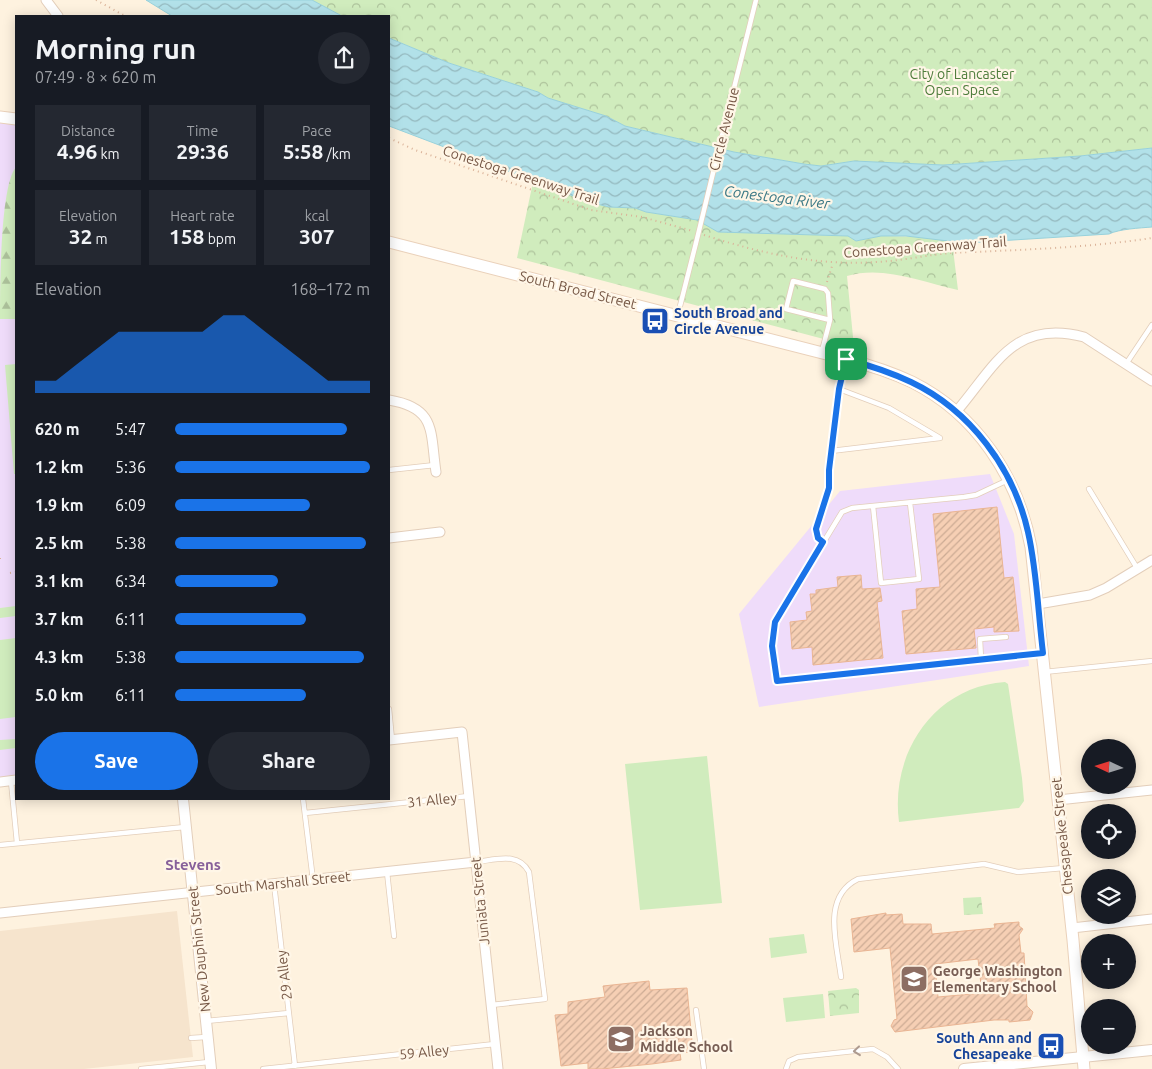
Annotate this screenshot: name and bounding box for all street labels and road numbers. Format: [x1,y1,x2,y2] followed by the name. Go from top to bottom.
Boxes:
[706,86,742,172] street label: Circle Avenue
[441,142,602,208] street label: Conestoga Greenway Trail
[843,233,1007,261] street label: Conestoga Greenway Trail
[518,268,639,312] street label: South Broad Street
[1048,776,1076,895] street label: Chesapeake Street
[406,789,458,811] street label: 31 Alley
[467,856,493,946] street label: Juniata Street
[215,868,352,898] street label: South Marshall Street
[184,885,214,1013] street label: New Dauphin Street
[273,949,295,1001] street label: 29 Alley
[398,1041,450,1063] street label: 59 Alley

